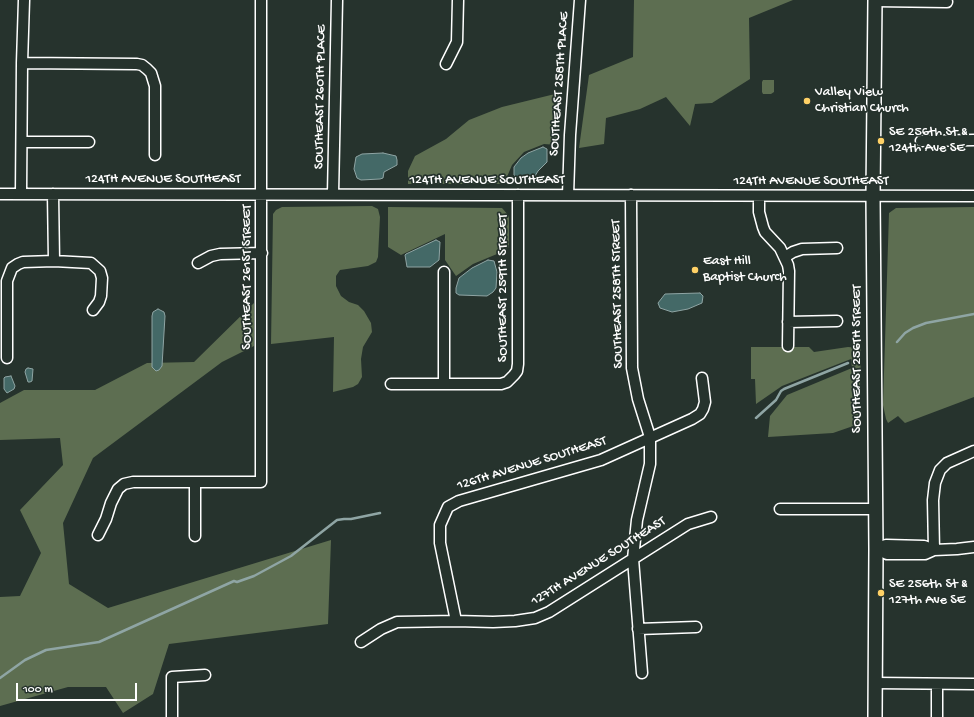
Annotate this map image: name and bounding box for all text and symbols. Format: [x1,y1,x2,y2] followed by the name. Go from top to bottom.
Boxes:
[547,11,573,157] street label: SOUTHEAST 258TH PLACE
[311,25,331,169] street label: SOUTHEAST 260TH PLACE
[815,85,909,118] place label: Valley View Christian Church
[802,96,812,106] marker: Valley View Christian Church
[889,125,967,158] place label: SE 256th St & 124th Ave SE
[876,136,886,146] marker: SE 256th St & 124th Ave SE
[85,172,241,188] street label: 124TH AVENUE SOUTHEAST
[409,173,565,189] street label: 124TH AVENUE SOUTHEAST
[733,174,889,190] street label: 124TH AVENUE SOUTHEAST
[240,204,256,350] street label: SOUTHEAST 261ST STREET
[496,214,512,362] street label: SOUTHEAST 259TH STREET
[608,219,628,369] street label: SOUTHEAST 258TH STREET
[703,254,787,286] place label: East Hill Baptist Church
[690,265,700,275] marker: East Hill Baptist Church
[850,285,866,433] street label: SOUTHEAST 256TH STREET
[455,433,609,495] street label: 126TH AVENUE SOUTHEAST
[529,514,669,610] street label: 127TH AVENUE SOUTHEAST
[889,577,967,610] place label: SE 256th St & 127th Ave SE
[876,588,886,598] marker: SE 256th St & 127th Ave SE
[18,675,139,701] scale bar
[23,683,53,697] text: 100 m

